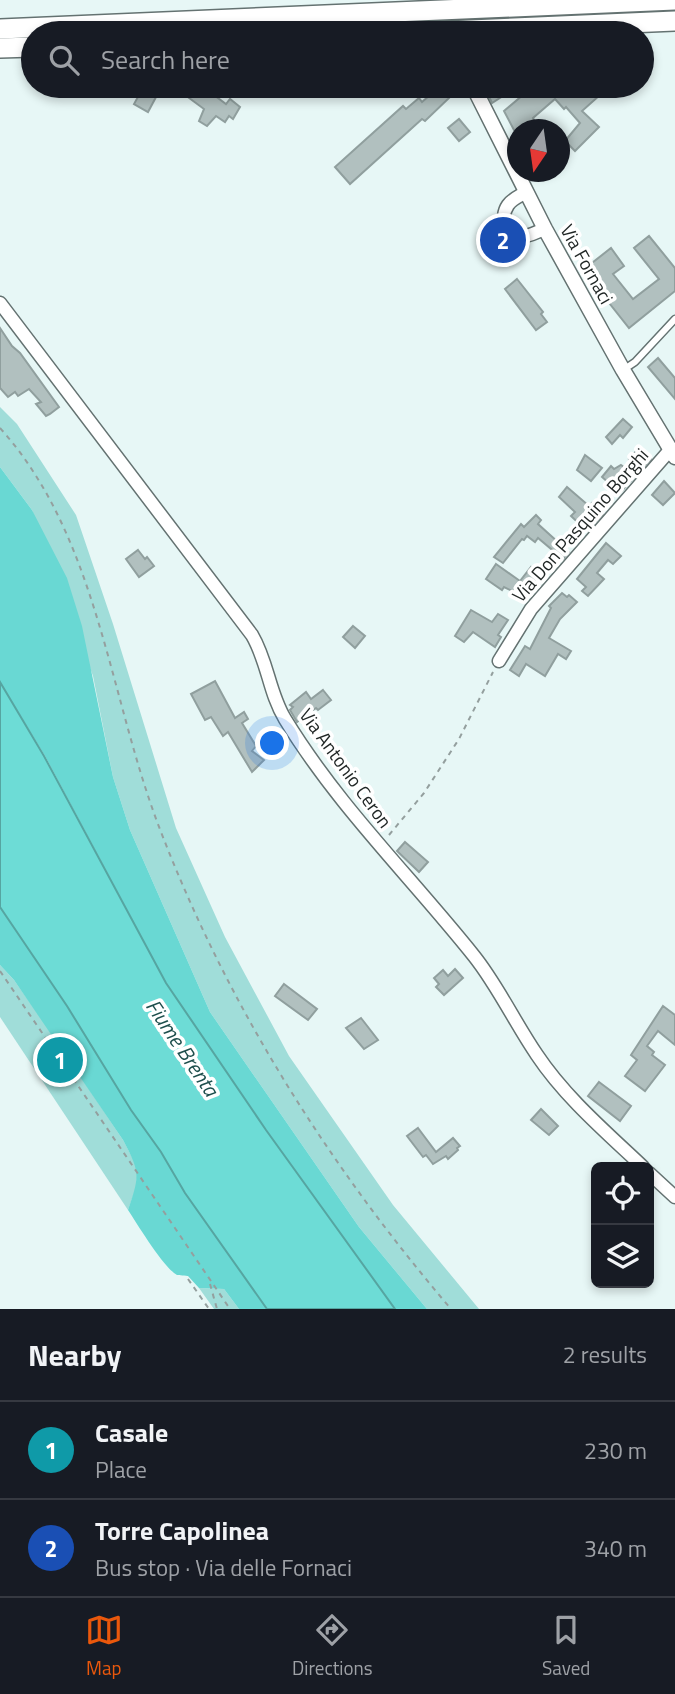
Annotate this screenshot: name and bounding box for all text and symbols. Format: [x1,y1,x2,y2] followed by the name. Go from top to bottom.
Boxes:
[21,21,654,98] search box
[101,40,230,79] text: Search here
[45,41,83,79] icon: search
[507,119,570,182] north arrow
[480,214,526,266] pin: 2
[554,219,621,309] street label: Via Fornaci
[504,441,655,608] street label: Via Don Pasquino Borghi
[293,702,400,834] street label: Via Antonio Ceron
[255,726,289,760] your location
[138,992,228,1104] water label: Fiume Brenta
[37,1034,83,1086] pin: 1
[591,1162,654,1288] map controls
[591,1162,654,1225] button: locate
[591,1225,654,1288] button: layers
[28,1332,121,1378] text: Nearby
[563,1337,647,1372] text: 2 results
[95,1413,168,1452] text: Casale
[45,1433,57,1468] text: 1
[584,1433,647,1468] text: 230 m
[95,1452,147,1487] text: Place
[95,1511,269,1550] text: Torre Capolinea
[45,1531,57,1566] text: 2
[584,1531,647,1566] text: 340 m
[95,1550,352,1585] text: Bus stop · Via delle Fornaci
[85,1611,123,1682] tab: Map
[292,1611,373,1682] tab: Directions
[542,1611,590,1682] tab: Saved

